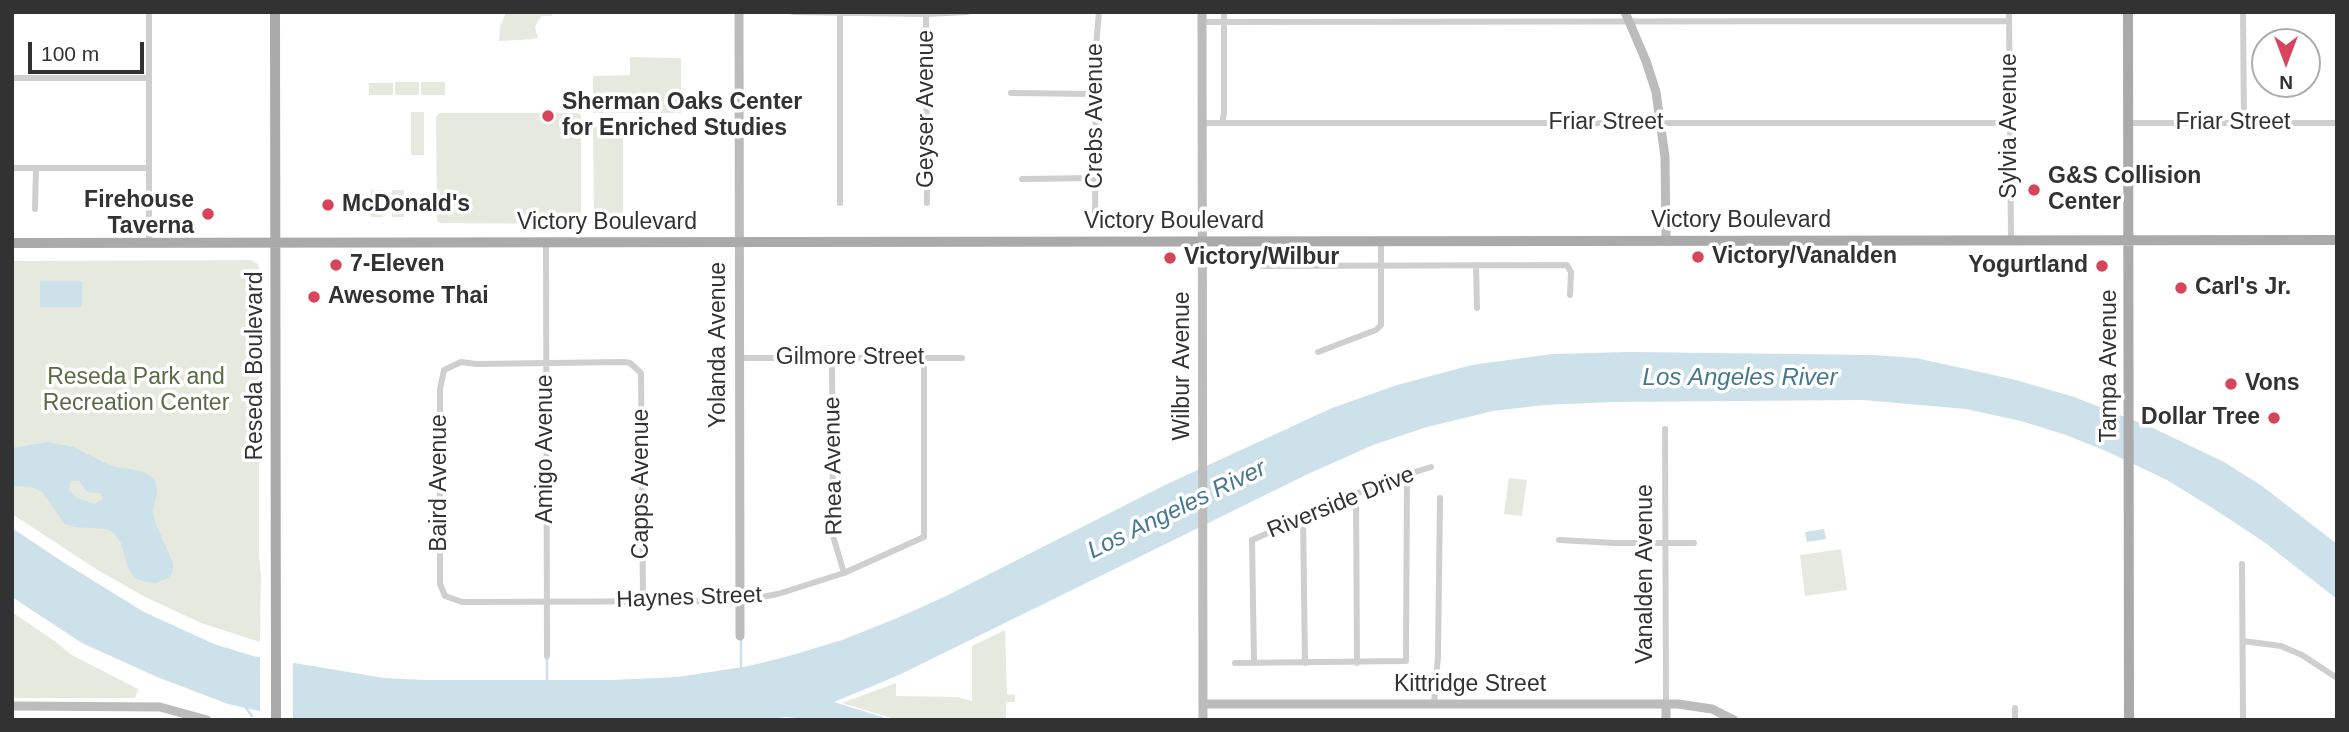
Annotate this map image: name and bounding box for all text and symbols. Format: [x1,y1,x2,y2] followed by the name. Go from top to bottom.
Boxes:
[32,28,147,72] scale bar
[2251,28,2321,98] north arrow
[913,30,941,188] street label: Geyser Avenue
[41,42,99,65] text: 100 m
[1082,43,1110,189] street label: Crebs Avenue
[1996,53,2024,199] street label: Sylvia Avenue
[2279,72,2293,93] text: N
[562,89,802,143] place label: Sherman Oaks Center for Enriched Studies
[540,108,556,124] marker: Sherman Oaks Center for Enriched Studies
[1548,109,1664,137] street label: Friar Street
[2175,109,2291,137] street label: Friar Street
[2048,163,2201,217] place label: G&S Collision Center
[2026,182,2042,198] marker: G&S Collision Center
[84,187,194,241] place label: Firehouse Taverna
[342,191,470,219] place label: McDonald's
[320,197,336,213] marker: McDonald's
[200,206,216,222] marker: Firehouse Taverna
[1651,207,1831,235] street label: Victory Boulevard
[1084,208,1264,236] street label: Victory Boulevard
[517,209,697,237] street label: Victory Boulevard
[1712,243,1897,271] place label: Victory/Vanalden
[1184,244,1339,272] place label: Victory/Wilbur
[1690,249,1706,265] marker: Victory/Vanalden
[1162,250,1178,266] marker: Victory/Wilbur
[350,251,445,279] place label: 7-Eleven
[1968,252,2088,280] place label: Yogurtland
[328,257,344,273] marker: 7-Eleven
[2094,258,2110,274] marker: Yogurtland
[705,262,733,428] street label: Yolanda Avenue
[242,271,270,461] street label: Reseda Boulevard
[2195,274,2291,302] place label: Carl's Jr.
[2173,280,2189,296] marker: Carl's Jr.
[328,283,489,311] place label: Awesome Thai
[306,289,322,305] marker: Awesome Thai
[2096,289,2124,443] street label: Tampa Avenue
[1169,291,1197,441] street label: Wilbur Avenue
[776,344,924,372] street label: Gilmore Street
[43,364,229,418] park label: Reseda Park and Recreation Center
[1643,364,1837,392] water label: Los Angeles River
[2245,370,2300,398] place label: Vons
[532,374,560,524] street label: Amigo Avenue
[2223,376,2239,392] marker: Vons
[819,396,849,536] street label: Rhea Avenue
[2141,404,2260,432] place label: Dollar Tree
[628,409,656,559] street label: Capps Avenue
[2266,410,2282,426] marker: Dollar Tree
[426,414,454,552] street label: Baird Avenue
[1083,454,1271,566] water label: Los Angeles River
[1264,461,1418,545] street label: Riverside Drive
[1632,484,1660,664] street label: Vanalden Avenue
[616,582,762,614] street label: Haynes Street
[1394,671,1546,699] street label: Kittridge Street

